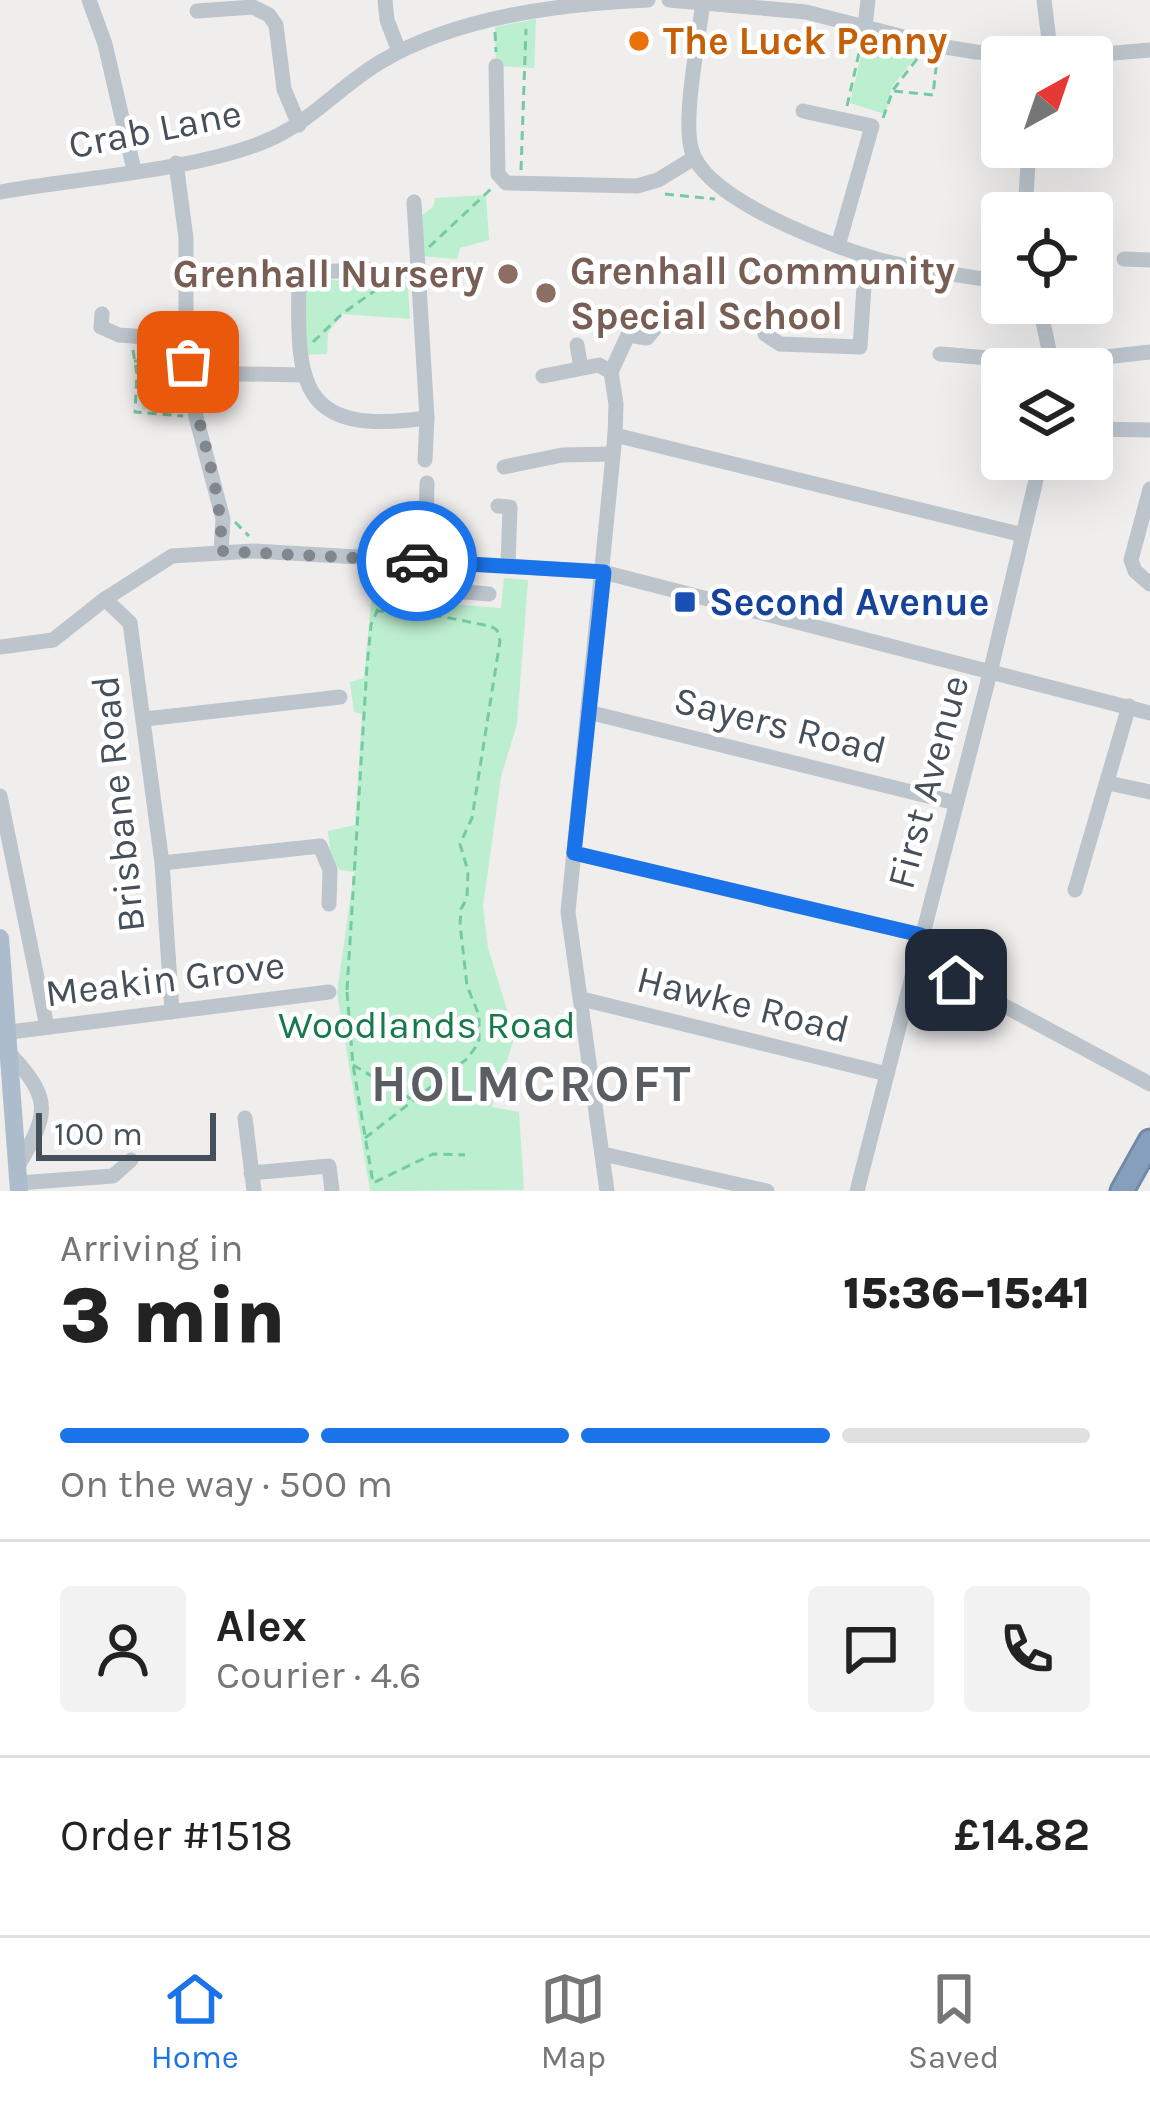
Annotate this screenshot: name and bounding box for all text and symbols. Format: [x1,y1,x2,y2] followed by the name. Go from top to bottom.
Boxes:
[663,18,948,64] place label: The Luck Penny
[626,28,652,54] marker: The Luck Penny
[981,36,1113,168] north arrow
[981,36,1113,480] map controls
[65,90,245,168] street label: Crab Lane
[981,192,1113,324] button: locate
[570,248,955,339] place label: Grenhall Community Special School
[173,251,484,297] place label: Grenhall Nursery
[495,261,521,287] marker: Grenhall Nursery
[533,280,559,306] marker: Grenhall Community Special School
[137,311,239,413] pin
[155,329,221,395] icon: bag
[981,348,1113,480] button: layers
[357,501,477,621] courier
[384,528,450,594] icon: car
[709,579,989,625] place label: Second Avenue
[672,589,698,615] marker: Second Avenue
[877,670,979,894] street label: First Avenue
[82,673,154,935] street label: Brisbane Road
[669,676,891,774] street label: Sayers Road
[905,929,1007,1031] pin
[43,941,287,1017] street label: Meakin Grove
[923,947,989,1013] icon: home
[632,955,854,1053] street label: Hawke Road
[278,1002,576,1048] park label: Woodlands Road
[371,1054,693,1114] district label: HOLMCROFT
[36,1107,216,1160] scale bar
[54,1115,143,1153] text: 100 m
[60,1225,243,1271] text: Arriving in
[843,1267,1090,1319] text: 15:36–15:41
[60,1270,285,1362] text: 3 min
[60,1461,393,1507] text: On the way · 500 m
[60,1586,186,1712] button: person
[808,1586,934,1712] button: chat
[964,1586,1090,1712] button: phone
[216,1600,307,1652] text: Alex
[216,1652,421,1698] text: Courier · 4.6
[60,1809,293,1861] text: Order #1518
[954,1809,1090,1861] text: £14.82
[151,1966,239,2076] tab: Home
[540,1966,606,2076] tab: Map
[908,1966,999,2076] tab: Saved

